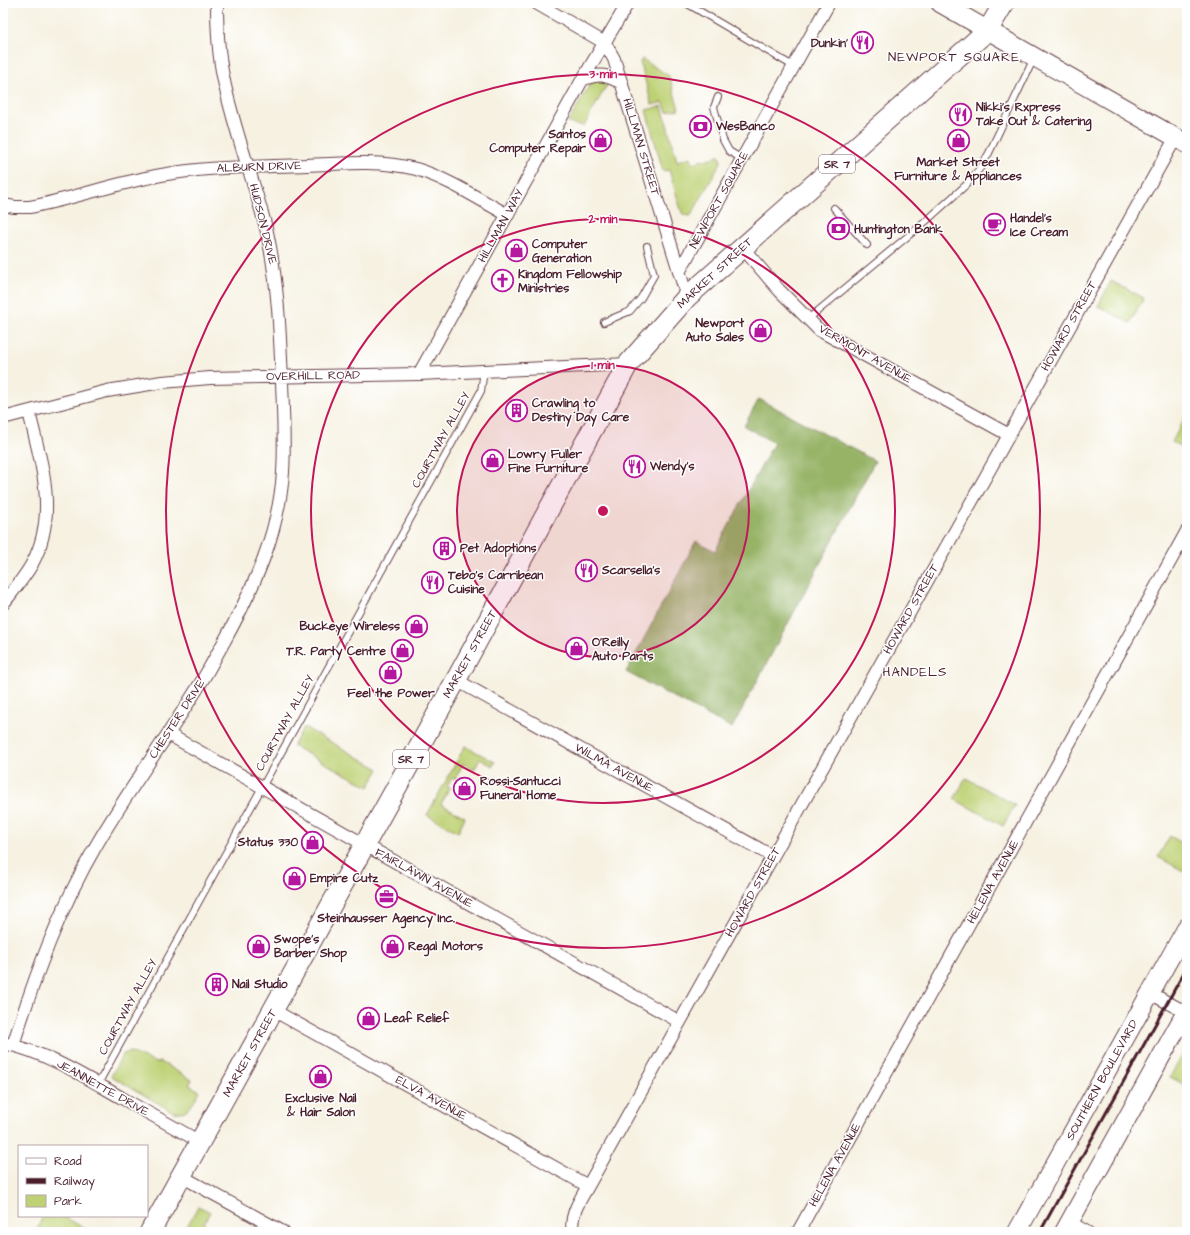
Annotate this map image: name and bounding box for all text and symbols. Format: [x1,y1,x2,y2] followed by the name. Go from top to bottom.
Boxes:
[850,30,876,56] restaurant icon: Dunkin'
[811,35,848,52] place label: Dunkin'
[888,48,1020,66] district label: NEWPORT SQUARE
[588,66,617,83] text: 3 min
[618,96,664,198] street label: HILLMAN STREET
[975,99,1092,132] place label: Nikki's Rxpress Take Out & Catering
[947,101,973,127] restaurant icon: Nikki's Rxpress Take Out & Catering
[687,113,713,139] bank icon: WesBanco
[715,118,775,135] place label: WesBanco
[490,126,586,158] place label: Santos Computer Repair
[588,128,614,154] shop icon: Santos Computer Repair
[945,128,971,154] shop icon: Market Street Furniture & Appliances
[685,148,753,252] street label: NEWPORT SQUARE
[894,154,1022,186] place label: Market Street Furniture & Appliances
[819,155,855,173] road number: SR 7
[216,157,302,177] street label: ALBURN DRIVE
[245,182,281,266] street label: HUDSON DRIVE
[474,186,528,266] street label: HILLMAN WAY
[1010,210,1068,241] place label: Handel's Ice Cream
[588,211,617,228] text: 2 min
[981,212,1007,238] cafe icon: Handel's Ice Cream
[825,216,851,242] bank icon: Huntington Bank
[854,221,943,240] place label: Huntington Bank
[673,233,757,313] street label: MARKET STREET
[532,236,591,267] place label: Computer Generation
[504,238,530,264] shop icon: Computer Generation
[518,266,622,297] place label: Kingdom Fellowship Ministries
[489,268,515,294] church icon: Kingdom Fellowship Ministries
[1037,277,1101,374] street label: HOWARD STREET
[686,315,744,346] place label: Newport Auto Sales
[747,317,773,343] shop icon: Newport Auto Sales
[815,320,915,388] street label: VERMONT AVENUE
[591,357,615,374] text: 1 min
[266,367,360,385] street label: OVERHILL ROAD
[408,388,475,491] street label: COURTWAY ALLEY
[532,395,630,427] place label: Crawling to Destiny Day Care
[503,397,529,423] building icon: Crawling to Destiny Day Care
[508,446,589,477] place label: Lowry Fuller Fine Furniture
[480,448,506,474] shop icon: Lowry Fuller Fine Furniture
[621,453,647,479] restaurant icon: Wendy's
[649,458,694,476] place label: Wendy's
[596,504,610,518] centre of rings
[432,535,458,561] building icon: Pet Adoptions
[460,540,537,558] place label: Pet Adoptions
[573,557,599,583] restaurant icon: Scarsella's
[879,560,943,657] street label: HOWARD STREET
[601,562,660,579] place label: Scarsella's
[447,567,543,598] place label: Tebo's Carribean Cuisine
[420,569,446,595] restaurant icon: Tebo's Carribean Cuisine
[439,606,501,701] street label: MARKET STREET
[403,613,429,639] shop icon: Buckeye Wireless
[299,618,400,636] place label: Buckeye Wireless
[592,634,653,665] place label: O'Reilly Auto Parts
[563,636,589,662] shop icon: O'Reilly Auto Parts
[389,638,415,664] shop icon: T.R. Party Centre
[285,643,386,661] place label: T.R. Party Centre
[378,659,404,685] shop icon: Feel the Power
[883,663,947,681] district label: HANDELS
[252,671,319,774] street label: COURTWAY ALLEY
[145,676,209,762] street label: CHESTER DRIVE
[347,685,435,702] place label: Feel the Power
[572,739,656,797] street label: WILMA AVENUE
[393,750,429,768] road number: SR 7
[480,773,561,804] place label: Rossi-Santucci Funeral Home
[452,775,478,801] shop icon: Rossi-Santucci Funeral Home
[300,829,326,855] shop icon: Status 330
[237,834,298,851] place label: Status 330
[963,837,1023,927] street label: HELENA AVENUE
[721,843,785,940] street label: HOWARD STREET
[372,844,476,912] street label: FAIRLAWN AVENUE
[281,865,307,891] shop icon: Empire Cutz
[310,870,379,888] place label: Empire Cutz
[373,884,399,910] office icon: Steinhausser Agency Inc.
[316,910,455,929] place label: Steinhausser Agency Inc.
[273,931,347,963] place label: Swope's Barber Shop
[245,933,271,959] shop icon: Swope's Barber Shop
[379,933,405,959] shop icon: Regal Motors
[408,938,483,957] place label: Regal Motors
[95,955,162,1058] street label: COURTWAY ALLEY
[204,971,230,997] building icon: Nail Studio
[232,976,288,993] place label: Nail Studio
[219,1005,281,1100] street label: MARKET STREET
[355,1005,381,1031] shop icon: Leaf Relief
[384,1010,450,1027] place label: Leaf Relief
[1062,1016,1142,1143] street label: SOUTHERN BOULEVARD
[54,1056,152,1120] street label: JEANNETTE DRIVE
[308,1064,334,1090] shop icon: Exclusive Nail & Hair Salon
[392,1071,470,1125] street label: ELVA AVENUE
[285,1090,357,1121] place label: Exclusive Nail & Hair Salon
[805,1120,865,1210] street label: HELENA AVENUE
[18,1145,148,1217] legend
[54,1153,82,1170] text: Road
[54,1173,95,1191] text: Railway
[54,1193,82,1210] text: Park

